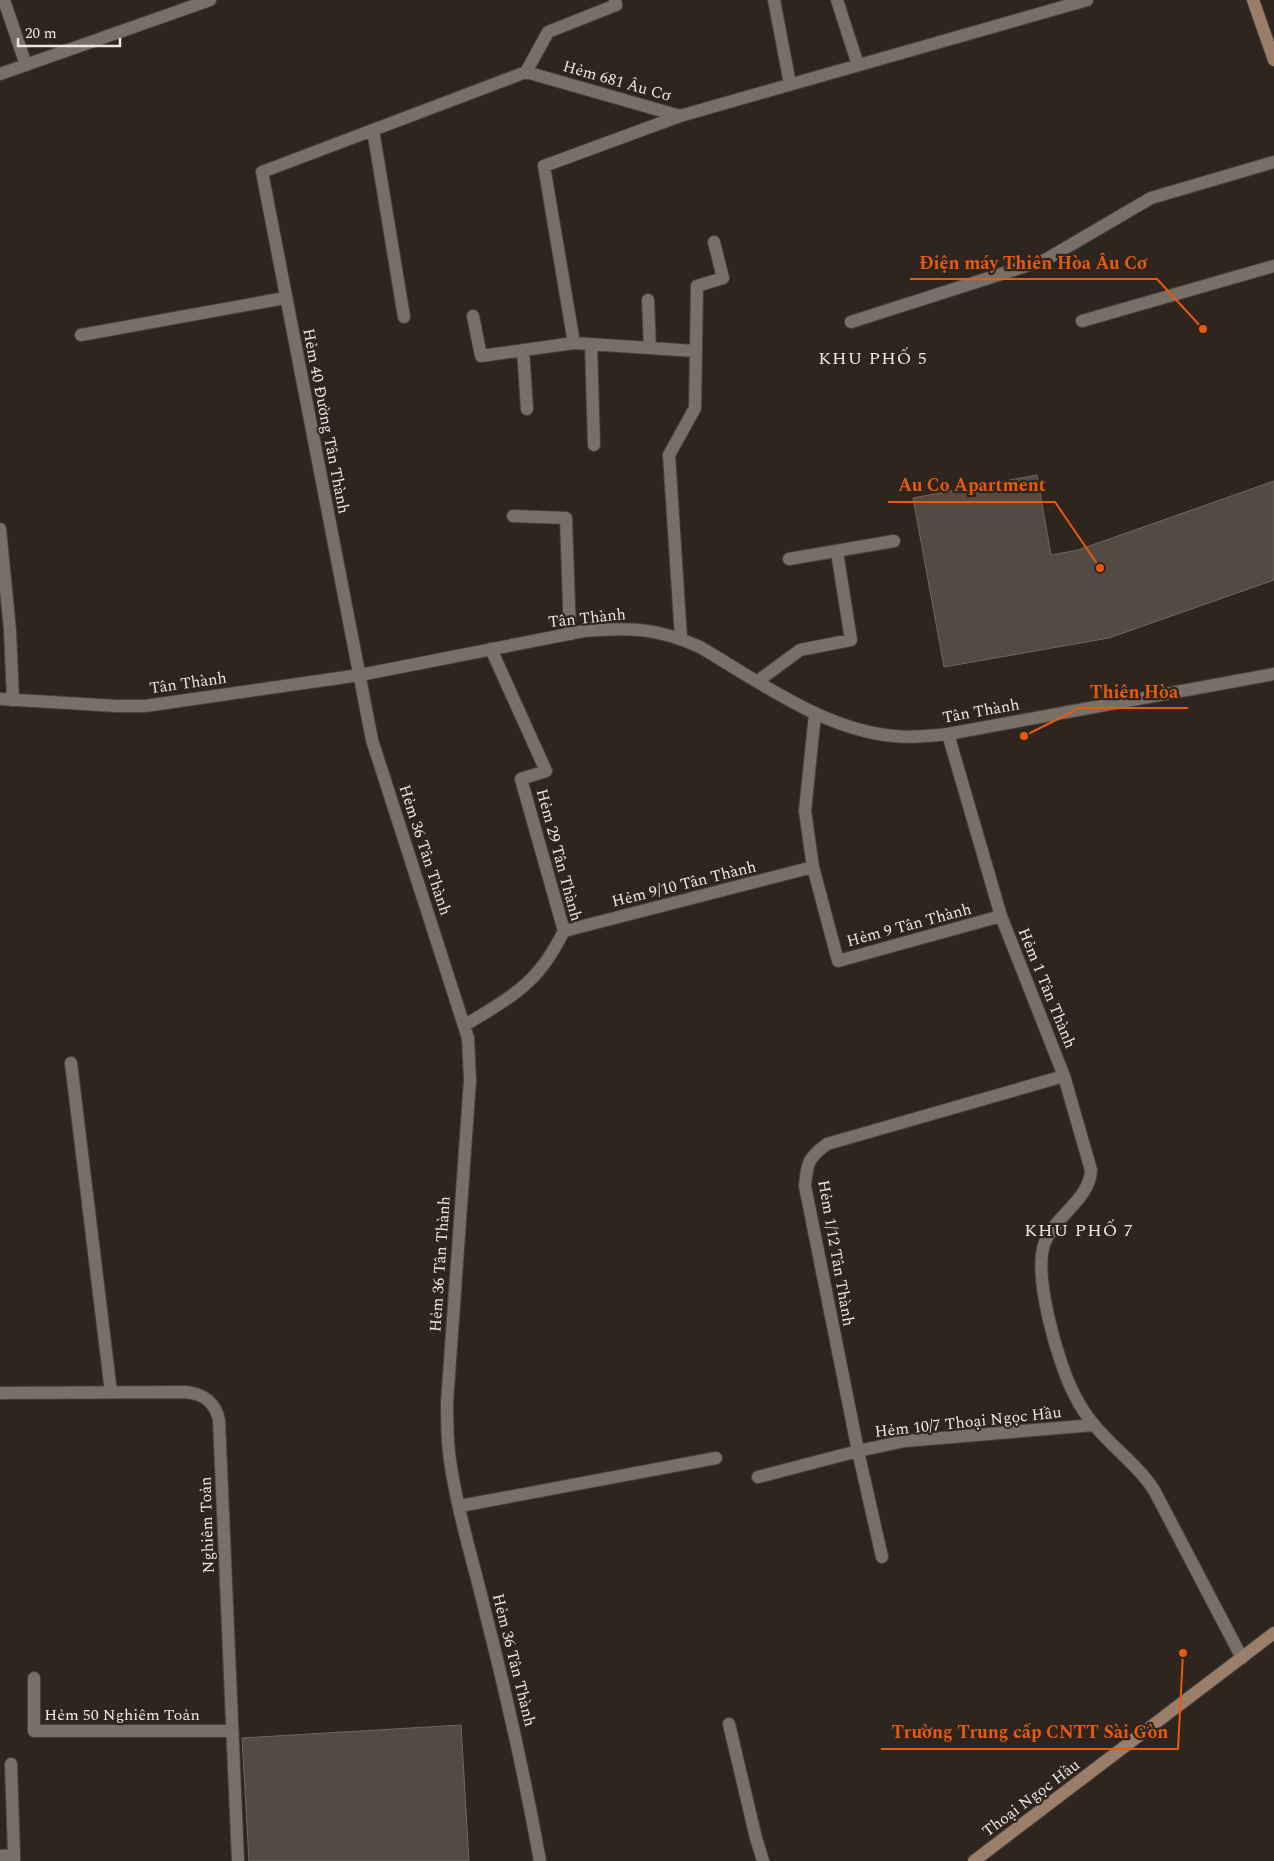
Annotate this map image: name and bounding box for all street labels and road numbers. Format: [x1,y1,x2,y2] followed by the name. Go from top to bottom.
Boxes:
[560,54,674,108] street label: Hẻm 681 Âu Cơ
[296,326,356,516] street label: Hẻm 40 Đường Tân Thành
[547,602,627,634] street label: Tân Thành
[148,666,228,700] street label: Tân Thành
[941,692,1021,730] street label: Tân Thành
[393,782,457,918] street label: Hẻm 36 Tân Thành
[530,786,588,924] street label: Hẻm 29 Tân Thành
[609,854,759,914] street label: Hẻm 9/10 Tân Thành
[844,897,974,953] street label: Hẻm 9 Tân Thành
[1012,924,1082,1052] street label: Hẻm 1 Tân Thành
[811,1178,861,1328] street label: Hẻm 1/12 Tân Thành
[423,1195,457,1333] street label: Hẻm 36 Tân Thành
[873,1400,1063,1444] street label: Hẻm 10/7 Thoại Ngọc Hầu
[193,1476,221,1574] street label: Nghiêm Toản
[486,1591,542,1729] street label: Hẻm 36 Tân Thành
[44,1703,200,1727] street label: Hẻm 50 Nghiêm Toản
[977,1753,1085,1843] street label: Thoại Ngọc Hầu

